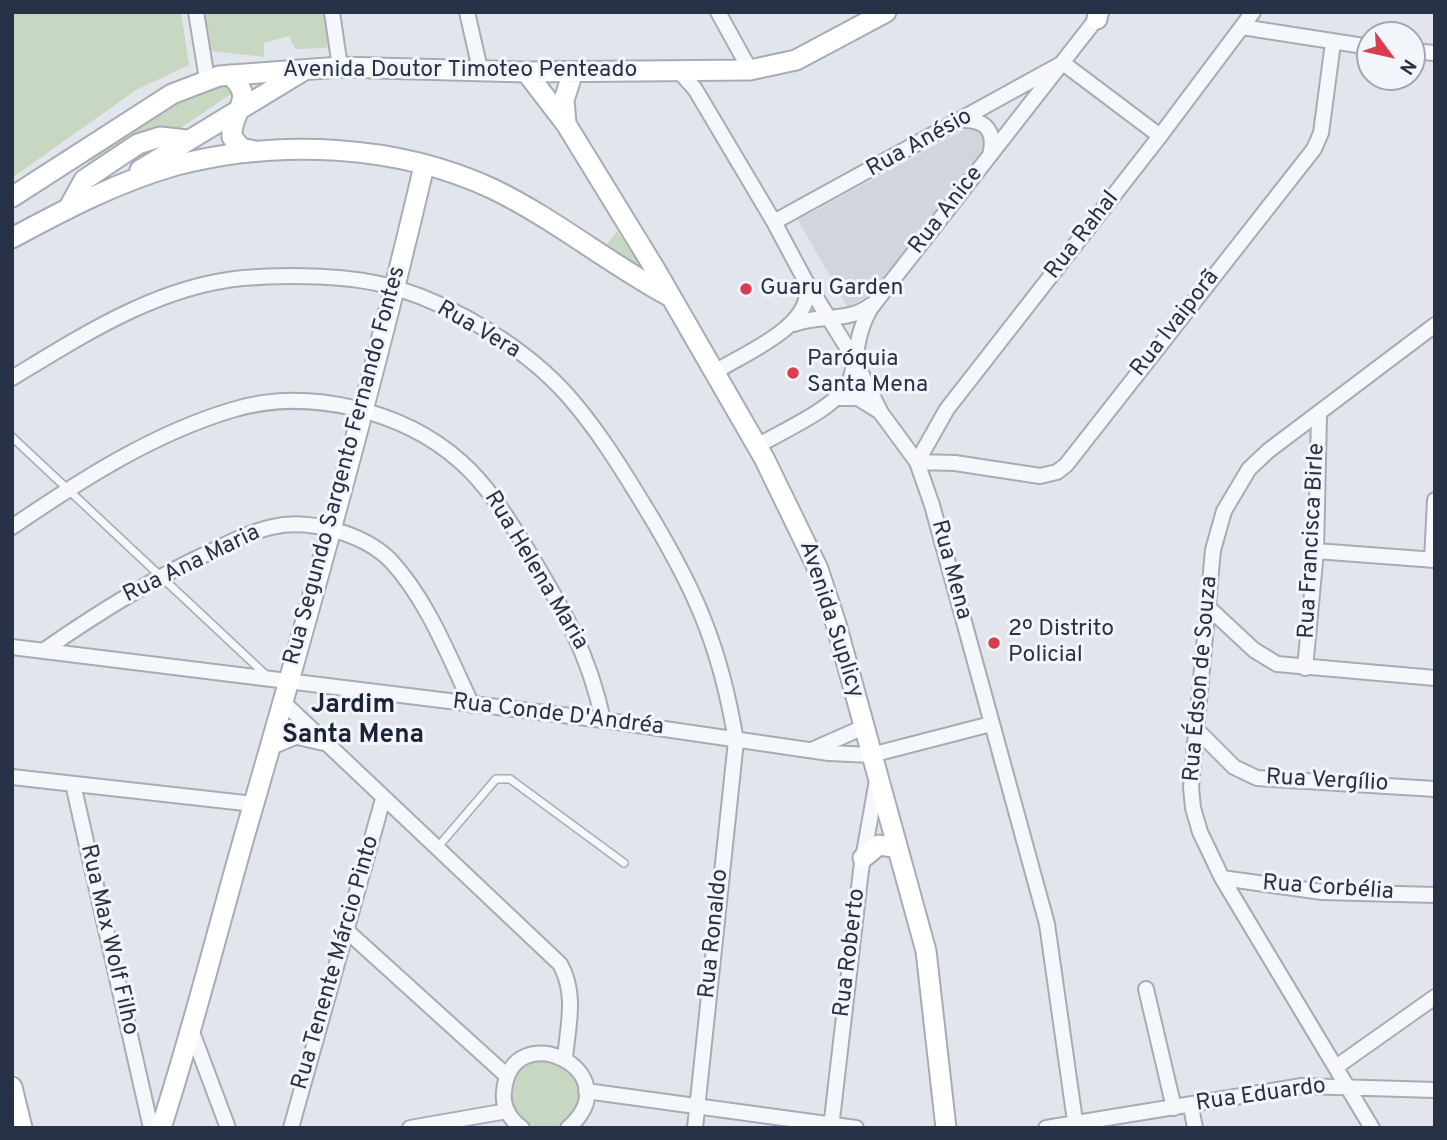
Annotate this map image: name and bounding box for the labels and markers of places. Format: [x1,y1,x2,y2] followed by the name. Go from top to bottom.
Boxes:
[760,275,903,303] place label: Guaru Garden
[738,281,754,297] marker: Guaru Garden
[807,346,928,400] place label: Paróquia Santa Mena
[785,365,801,381] marker: Paróquia Santa Mena
[1008,616,1114,670] place label: 2º Distrito Policial
[986,635,1002,651] marker: 2º Distrito Policial

